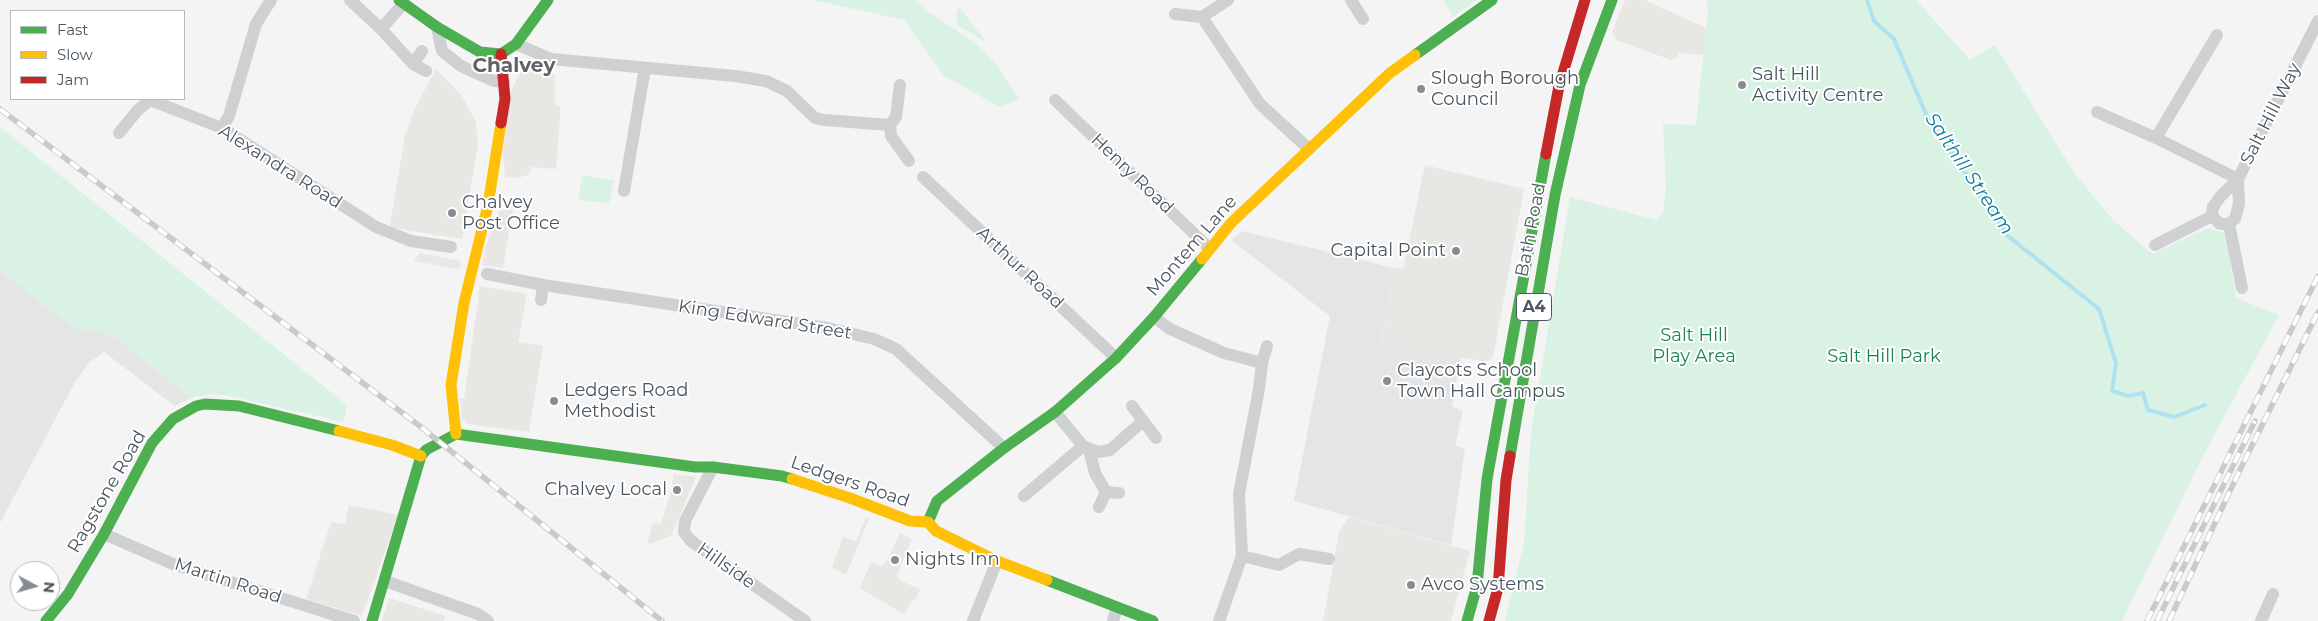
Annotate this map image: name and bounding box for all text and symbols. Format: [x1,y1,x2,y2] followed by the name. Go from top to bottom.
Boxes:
[10,10,185,100] legend
[57,20,88,39] text: Fast
[57,45,93,64] text: Slow
[473,54,555,78] district label: Chalvey
[2236,60,2306,168] street label: Salt Hill Way
[1752,64,1883,106] place label: Salt Hill Activity Centre
[1431,68,1579,110] place label: Slough Borough Council
[57,70,89,89] text: Jam
[1736,79,1748,91] marker: Salt Hill Activity Centre
[1415,83,1427,95] marker: Slough Borough Council
[1920,109,2018,239] water label: Salthill Stream
[214,120,346,214] street label: Alexandra Road
[1086,129,1178,219] street label: Henry Road
[1511,181,1551,279] street label: Bath Road
[1142,191,1242,301] street label: Montem Lane
[462,192,560,234] place label: Chalvey Post Office
[446,207,458,219] marker: Chalvey Post Office
[972,222,1068,314] street label: Arthur Road
[1330,240,1446,262] place label: Capital Point
[1450,245,1462,257] marker: Capital Point
[1516,294,1552,320] road number: A4
[677,296,853,344] street label: King Edward Street
[1652,325,1736,368] park label: Salt Hill Play Area
[1827,346,1941,368] park label: Salt Hill Park
[1397,360,1565,402] place label: Claycots School Town Hall Campus
[1381,375,1393,387] marker: Claycots School Town Hall Campus
[564,380,688,422] place label: Ledgers Road Methodist
[548,395,560,407] marker: Ledgers Road Methodist
[63,427,151,557] street label: Ragstone Road
[788,452,912,512] street label: Ledgers Road
[545,479,667,501] place label: Chalvey Local
[671,484,683,496] marker: Chalvey Local
[693,538,759,594] street label: Hillside
[905,549,1000,571] place label: Nights Inn
[172,554,284,608] street label: Martin Road
[889,554,901,566] marker: Nights Inn
[10,561,60,611] north arrow
[1421,574,1544,596] place label: Avco Systems
[1405,579,1417,591] marker: Avco Systems
[39,581,58,594] text: N

